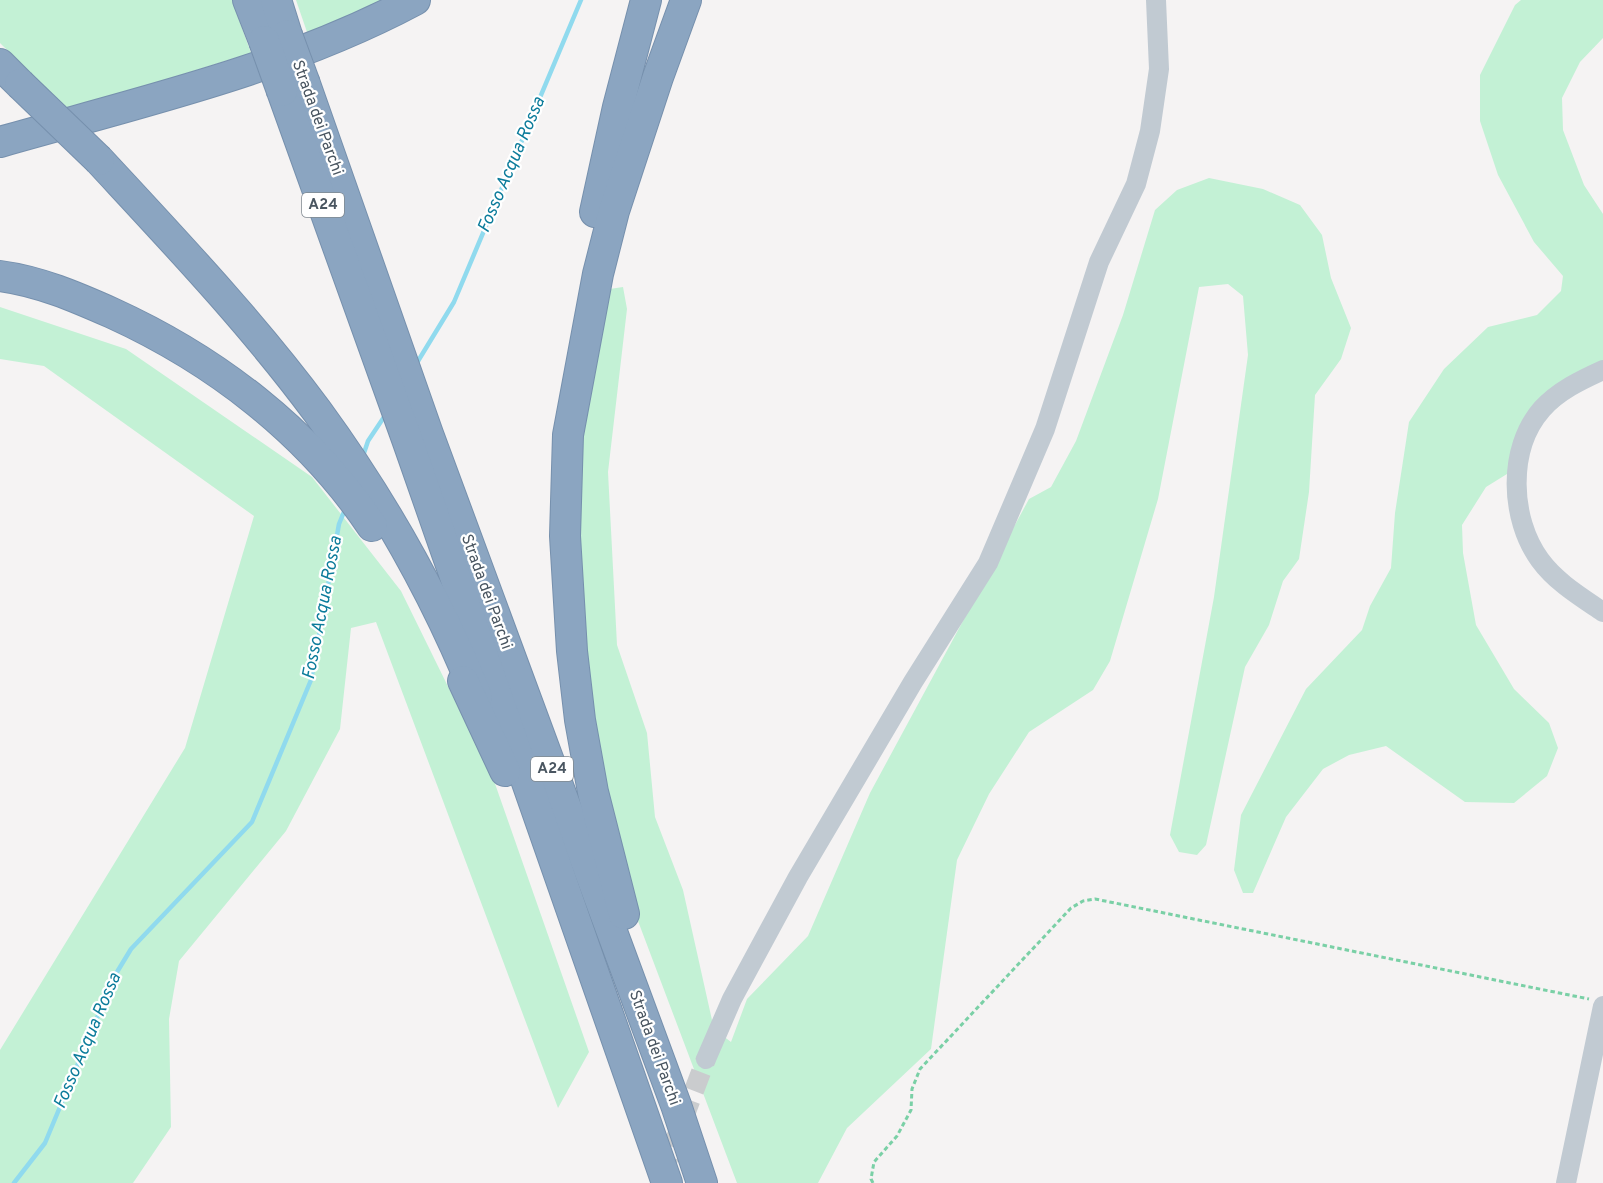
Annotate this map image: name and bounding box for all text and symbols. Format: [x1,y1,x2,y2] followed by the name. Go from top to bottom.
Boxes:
[287,58,347,178] street label: Strada dei Parchi
[473,93,551,236] water label: Fosso Acqua Rossa
[302,193,344,217] road number: A24
[456,532,516,652] street label: Strada dei Parchi
[298,534,348,682] water label: Fosso Acqua Rossa
[531,757,573,781] road number: A24
[49,969,127,1112] water label: Fosso Acqua Rossa
[624,988,684,1108] street label: Strada dei Parchi

